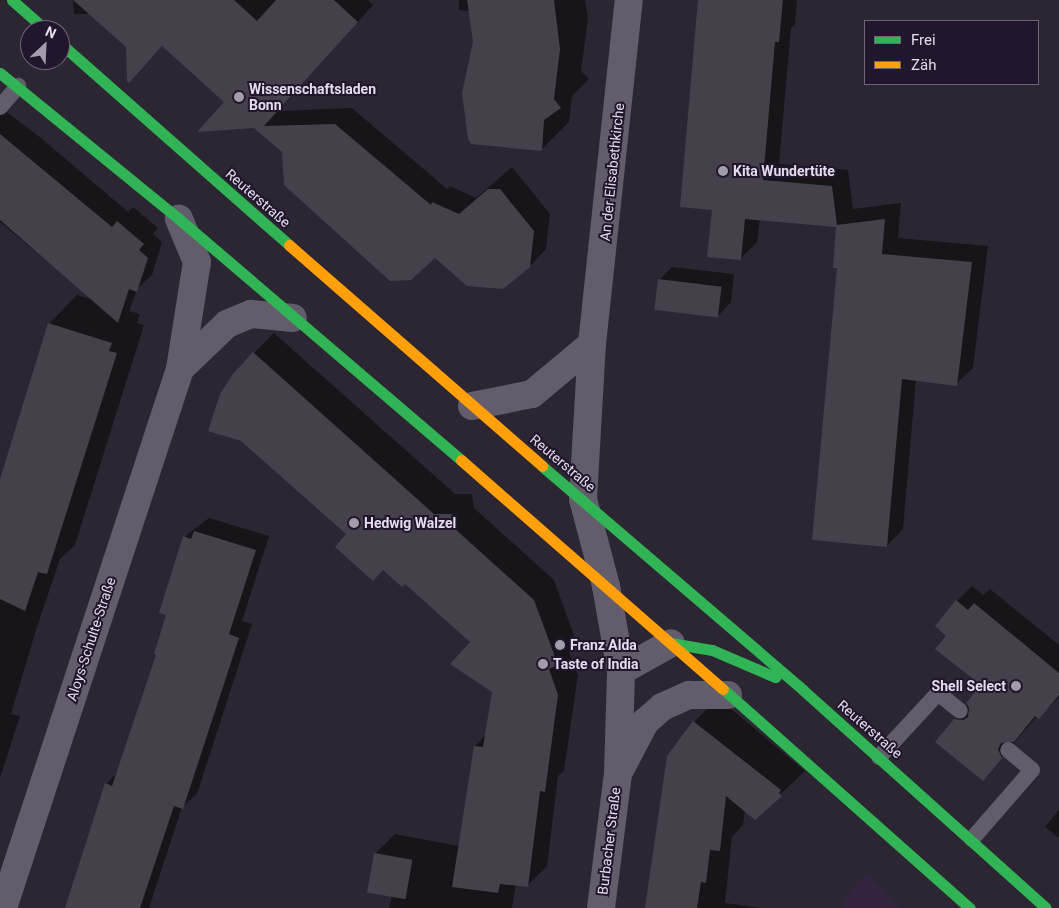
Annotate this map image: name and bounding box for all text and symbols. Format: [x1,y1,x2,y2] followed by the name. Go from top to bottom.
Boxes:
[20,20,70,70] north arrow
[864,20,1039,85] legend
[43,23,59,42] text: N
[911,31,936,49] text: Frei
[911,56,936,74] text: Zäh
[249,81,376,114] place label: Wissenschaftsladen Bonn
[233,91,245,103] marker: Wissenschaftsladen Bonn
[596,102,628,242] street label: An der Elisabethkirche
[733,163,835,179] place label: Kita Wundertüte
[222,165,294,231] street label: Reuterstraße
[717,165,729,177] marker: Kita Wundertüte
[527,431,599,495] street label: Reuterstraße
[364,515,456,531] place label: Hedwig Walzel
[348,517,360,529] marker: Hedwig Walzel
[63,575,119,703] street label: Aloys-Schulte-Straße
[570,637,637,653] place label: Franz Alda
[554,639,566,651] marker: Franz Alda
[553,656,639,672] place label: Taste of India
[537,658,549,670] marker: Taste of India
[932,678,1006,694] place label: Shell Select
[1010,680,1022,692] marker: Shell Select
[834,696,906,762] street label: Reuterstraße
[594,786,624,896] street label: Burbacher Straße

